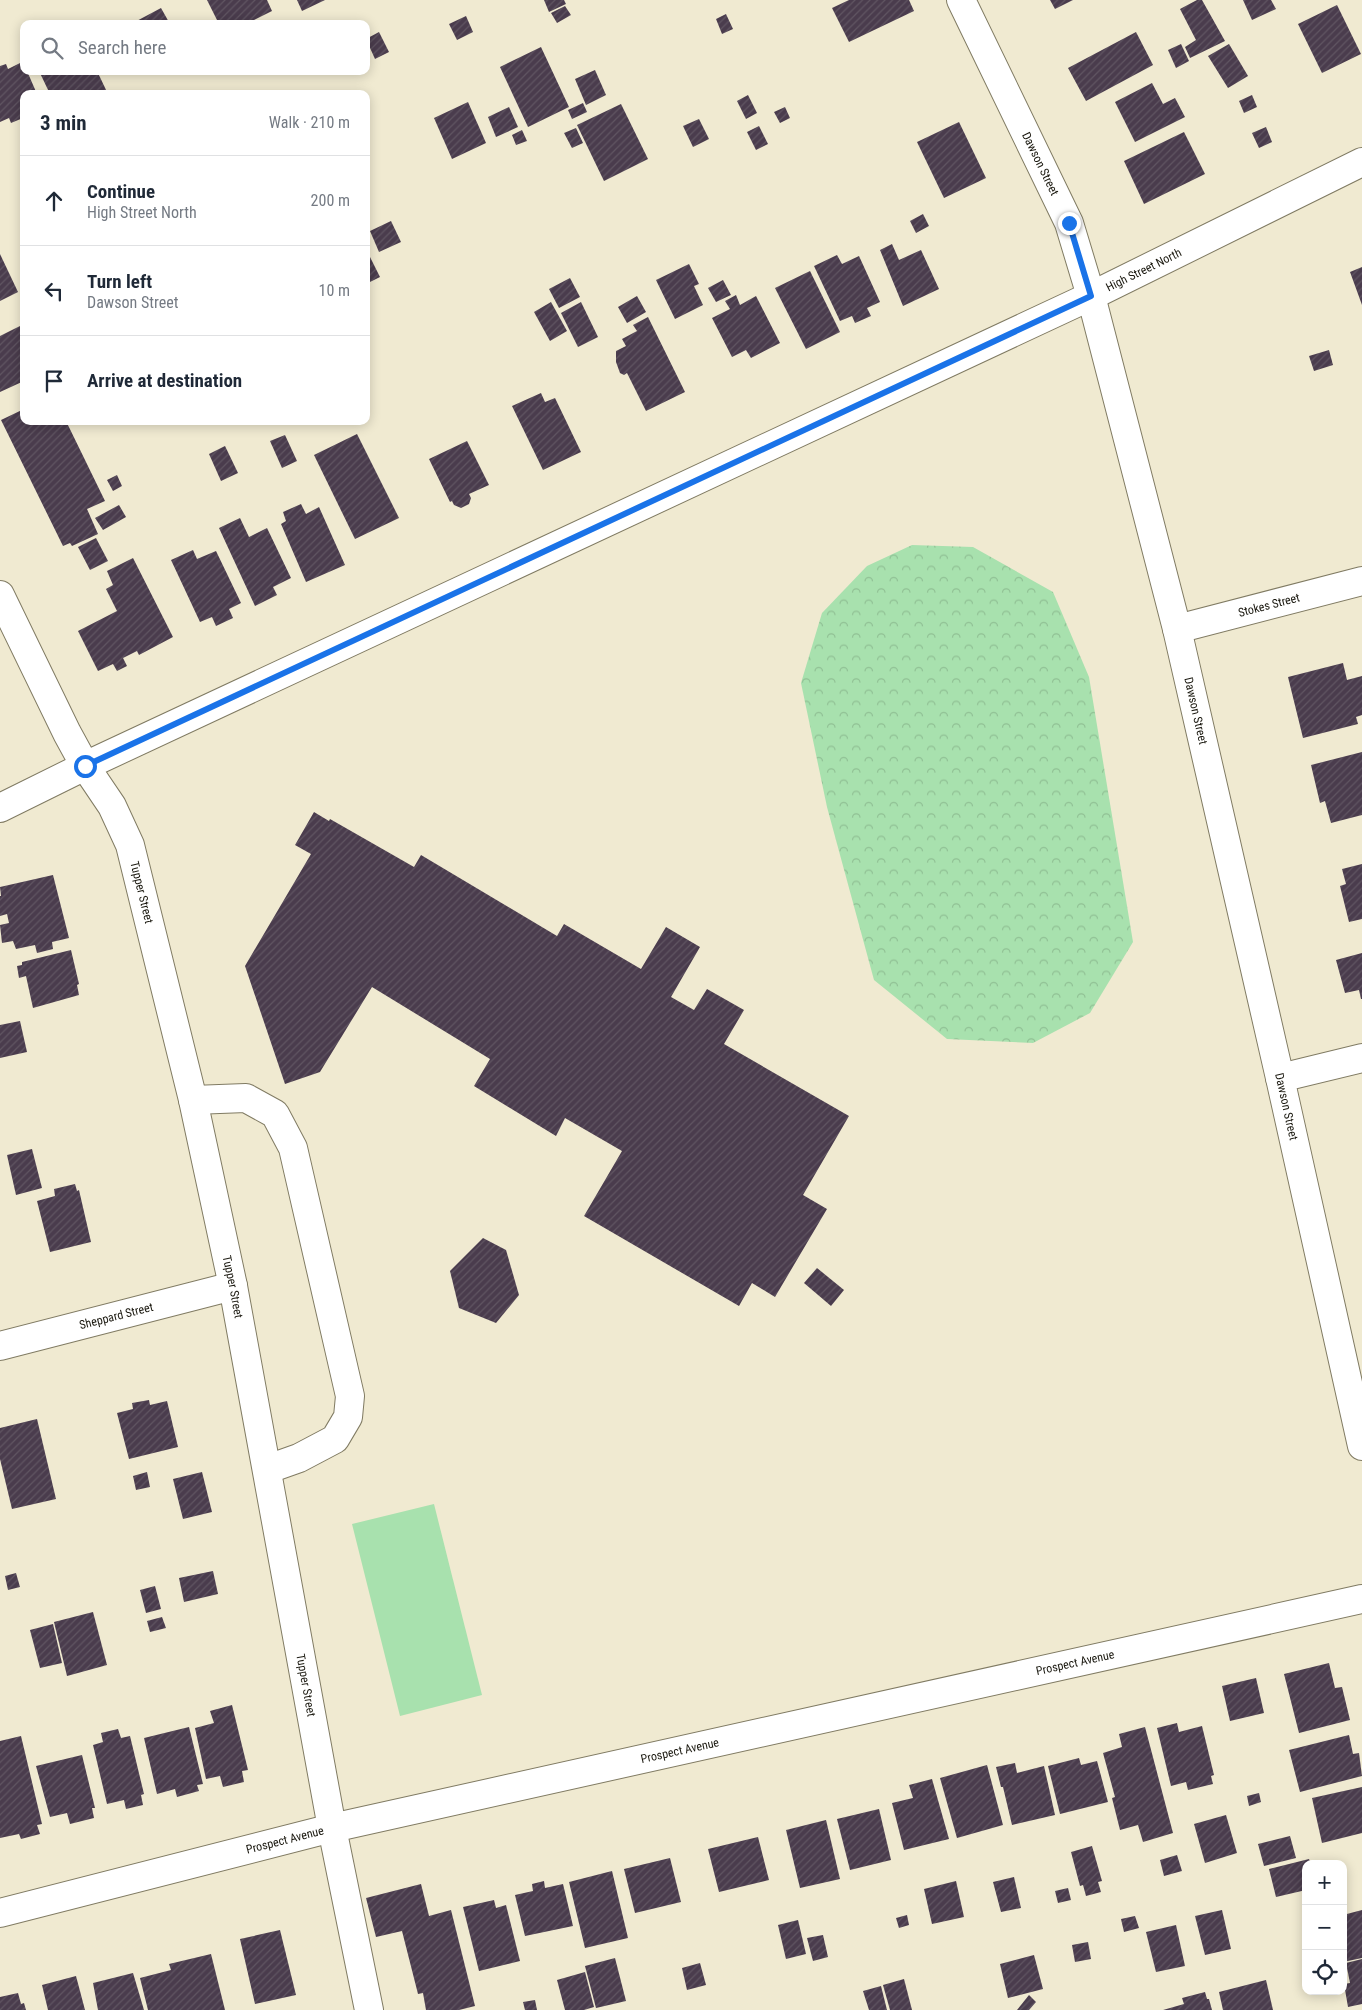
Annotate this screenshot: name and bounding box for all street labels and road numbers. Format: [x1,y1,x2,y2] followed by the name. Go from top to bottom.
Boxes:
[1019,130,1062,198] street label: Dawson Street
[1104,245,1184,294] street label: High Street North
[1237,590,1302,620] street label: Stokes Street
[1181,676,1210,746] street label: Dawson Street
[127,860,156,925] street label: Tupper Street
[1272,1072,1301,1142] street label: Dawson Street
[220,1254,246,1320] street label: Tupper Street
[78,1300,155,1332] street label: Sheppard Street
[1035,1647,1116,1678] street label: Prospect Avenue
[293,1653,319,1718] street label: Tupper Street
[639,1735,721,1766] street label: Prospect Avenue
[244,1823,326,1857] street label: Prospect Avenue

